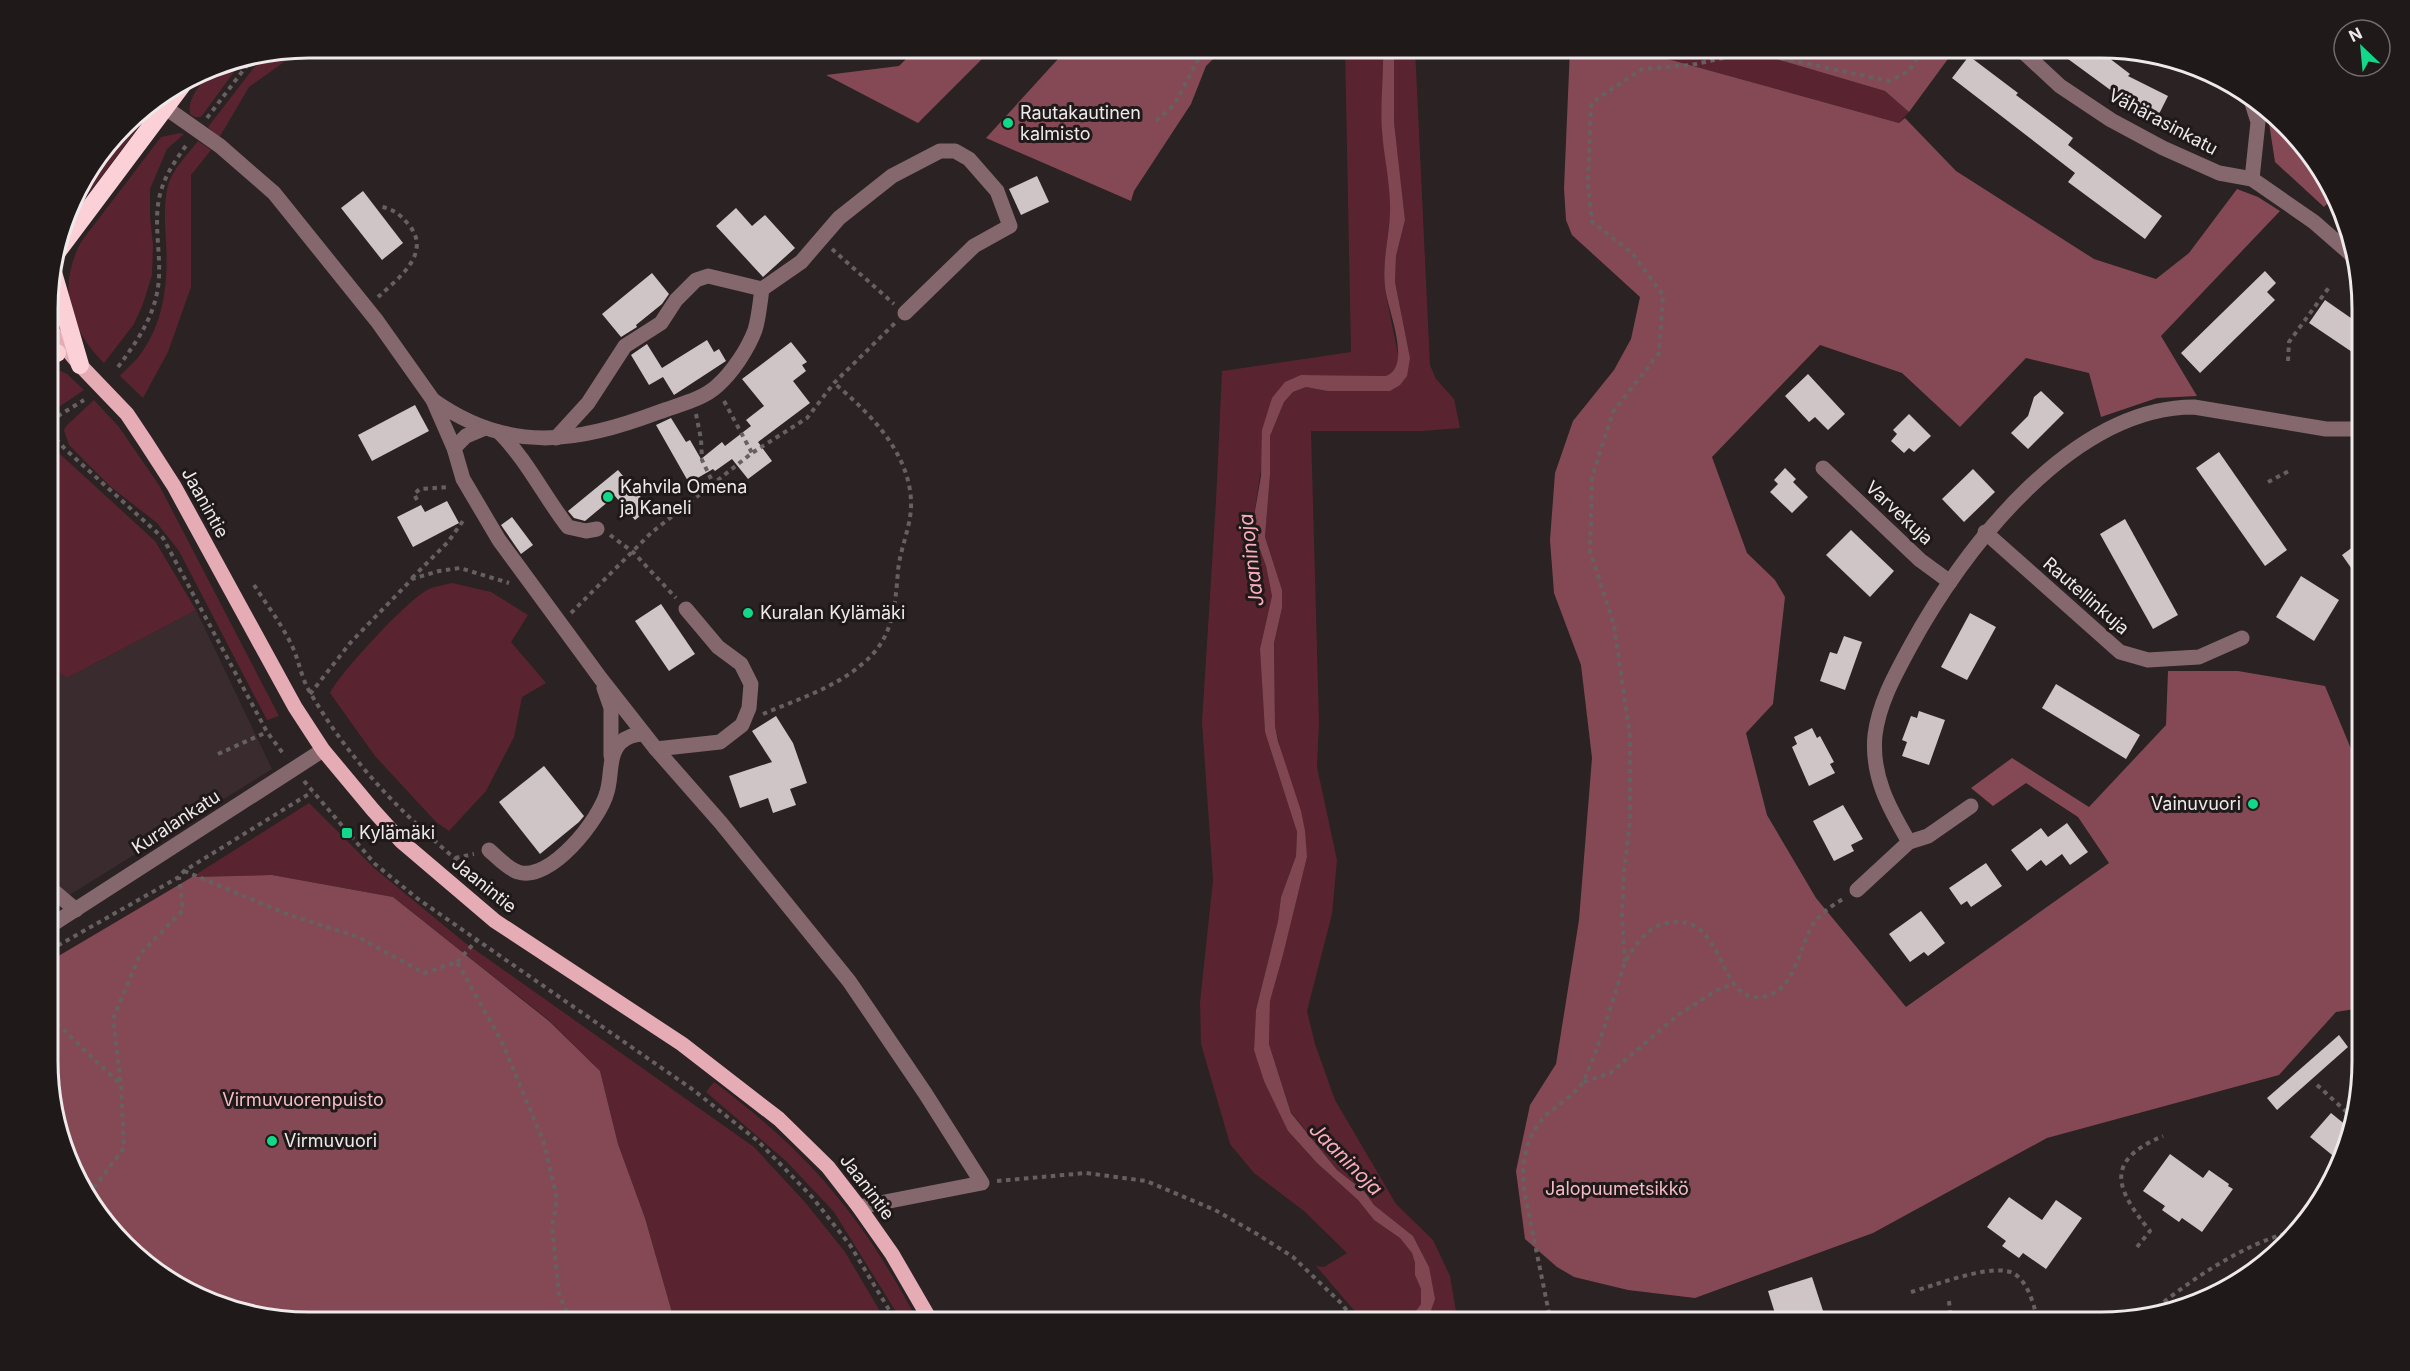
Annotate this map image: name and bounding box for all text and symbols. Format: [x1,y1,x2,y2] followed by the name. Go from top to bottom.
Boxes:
[2332,18,2392,78] north arrow
[2346,23,2365,46] text: N
[2105,84,2221,159] street label: Vähärasinkatu
[1020,102,1141,144] place label: Rautakautinen kalmisto
[1001,116,1015,130] marker: Rautakautinen kalmisto
[178,464,233,541] street label: Jaanintie
[619,476,747,518] place label: Kahvila Omena ja Kaneli
[1861,476,1937,549] street label: Varvekuja
[601,490,615,504] marker: Kahvila Omena ja Kaneli
[1233,512,1269,608] water label: Jaaninoja
[2039,553,2134,639] street label: Rautellinkuja
[760,602,905,623] place label: Kuralan Kylämäki
[741,606,755,620] marker: Kuralan Kylämäki
[128,785,224,858] street label: Kuralankatu
[2151,793,2241,814] place label: Vainuvuori
[2246,797,2260,811] marker: Vainuvuori
[359,822,435,843] place label: Kylämäki
[340,826,354,840] marker: Kylämäki
[448,852,521,917] street label: Jaanintie
[222,1089,384,1110] park label: Virmuvuorenpuisto
[1304,1117,1388,1201] water label: Jaaninoja
[284,1130,377,1151] place label: Virmuvuori
[265,1134,279,1148] marker: Virmuvuori
[836,1150,899,1224] street label: Jaanintie
[1545,1178,1689,1199] park label: Jalopuumetsikkö

